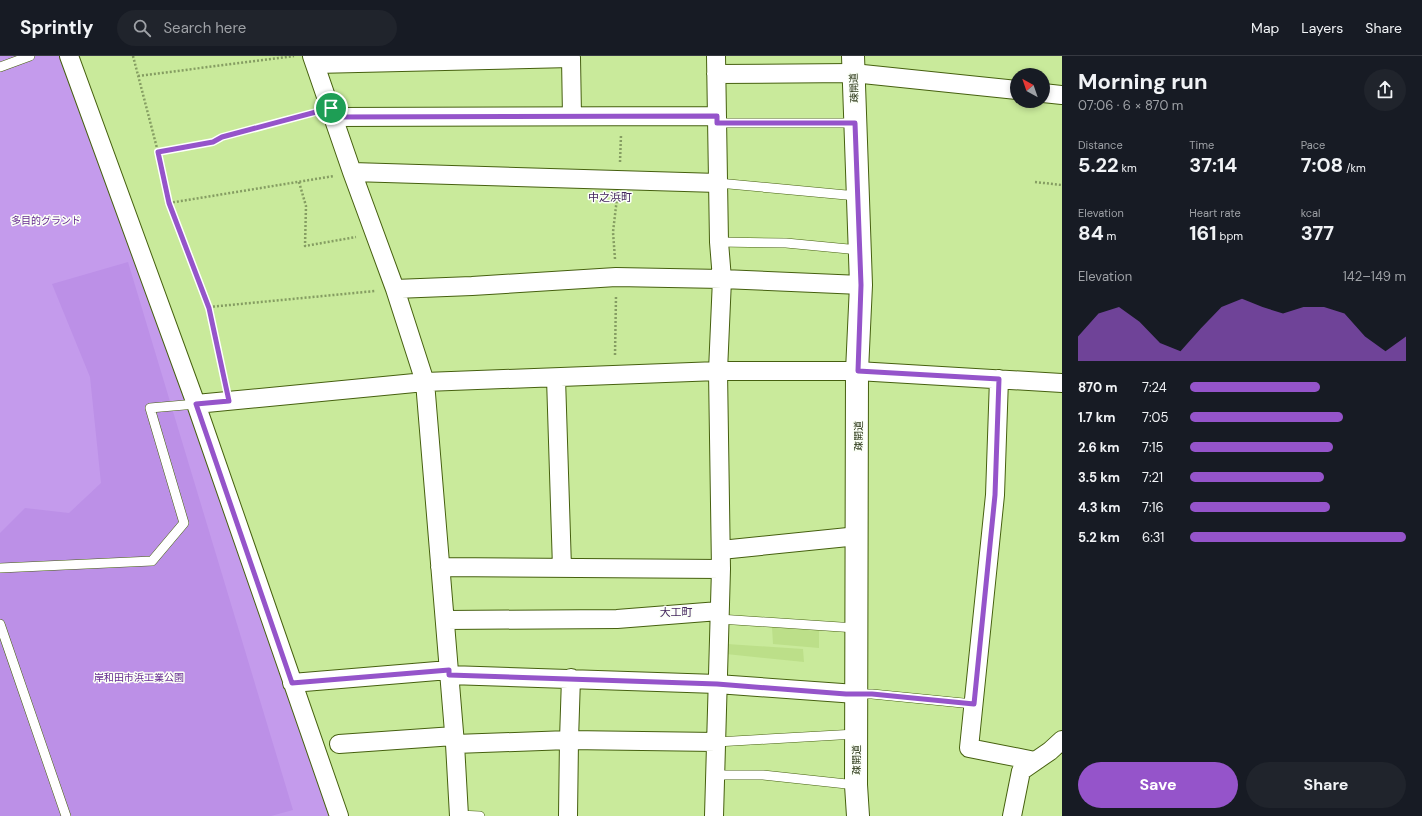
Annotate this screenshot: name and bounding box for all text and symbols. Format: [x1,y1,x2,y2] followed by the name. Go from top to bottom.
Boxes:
[117,10,397,46] search box
[20,15,93,40] text: Sprintly
[131,17,153,39] icon: search
[163,18,246,38] text: Search here
[1251,19,1279,37] text: Map
[1301,19,1343,37] text: Layers
[1365,19,1402,37] text: Share
[1078,67,1208,96] text: Morning run
[1010,68,1050,108] north arrow
[1010,68,1050,108] map controls
[1364,69,1406,111] button: share
[847,73,861,103] street label: 疎開道
[314,91,348,125] pin
[320,97,342,119] icon: arrive
[1078,97,1183,114] text: 07:06 · 6 × 870 m
[1078,138,1123,152] text: Distance
[1189,138,1214,152] text: Time
[1301,138,1325,152] text: Pace
[1078,152,1119,178] text: 5.22
[1189,152,1237,178] text: 37:14
[1301,152,1343,178] text: 7:08
[1119,161,1137,175] text: km
[1343,161,1366,175] text: /km
[588,190,632,204] district label: 中之浜町
[1078,206,1124,220] text: Elevation
[1189,206,1241,220] text: Heart rate
[1301,206,1321,220] text: kcal
[11,214,81,227] park label: 多目的グランド
[1078,220,1104,246] text: 84
[1189,220,1217,246] text: 161
[1301,220,1334,246] text: 377
[1104,229,1116,243] text: m
[1217,229,1243,243] text: bpm
[1078,268,1132,285] text: Elevation
[1343,268,1406,285] text: 142–149 m
[1078,379,1117,396] text: 870 m
[1142,379,1167,396] text: 7:24
[1078,409,1115,426] text: 1.7 km
[1142,409,1168,426] text: 7:05
[852,421,865,451] street label: 疎開道
[1078,439,1119,456] text: 2.6 km
[1142,439,1164,456] text: 7:15
[1078,469,1120,486] text: 3.5 km
[1142,469,1163,486] text: 7:21
[1078,499,1120,516] text: 4.3 km
[1142,499,1164,516] text: 7:16
[1078,529,1120,546] text: 5.2 km
[1142,529,1164,546] text: 6:31
[660,605,693,619] district label: 大工町
[94,671,184,684] park label: 岸和田市浜工業公園
[850,745,863,775] street label: 疎開道
[1078,762,1238,808] button: Save
[1246,762,1406,808] button: Share

